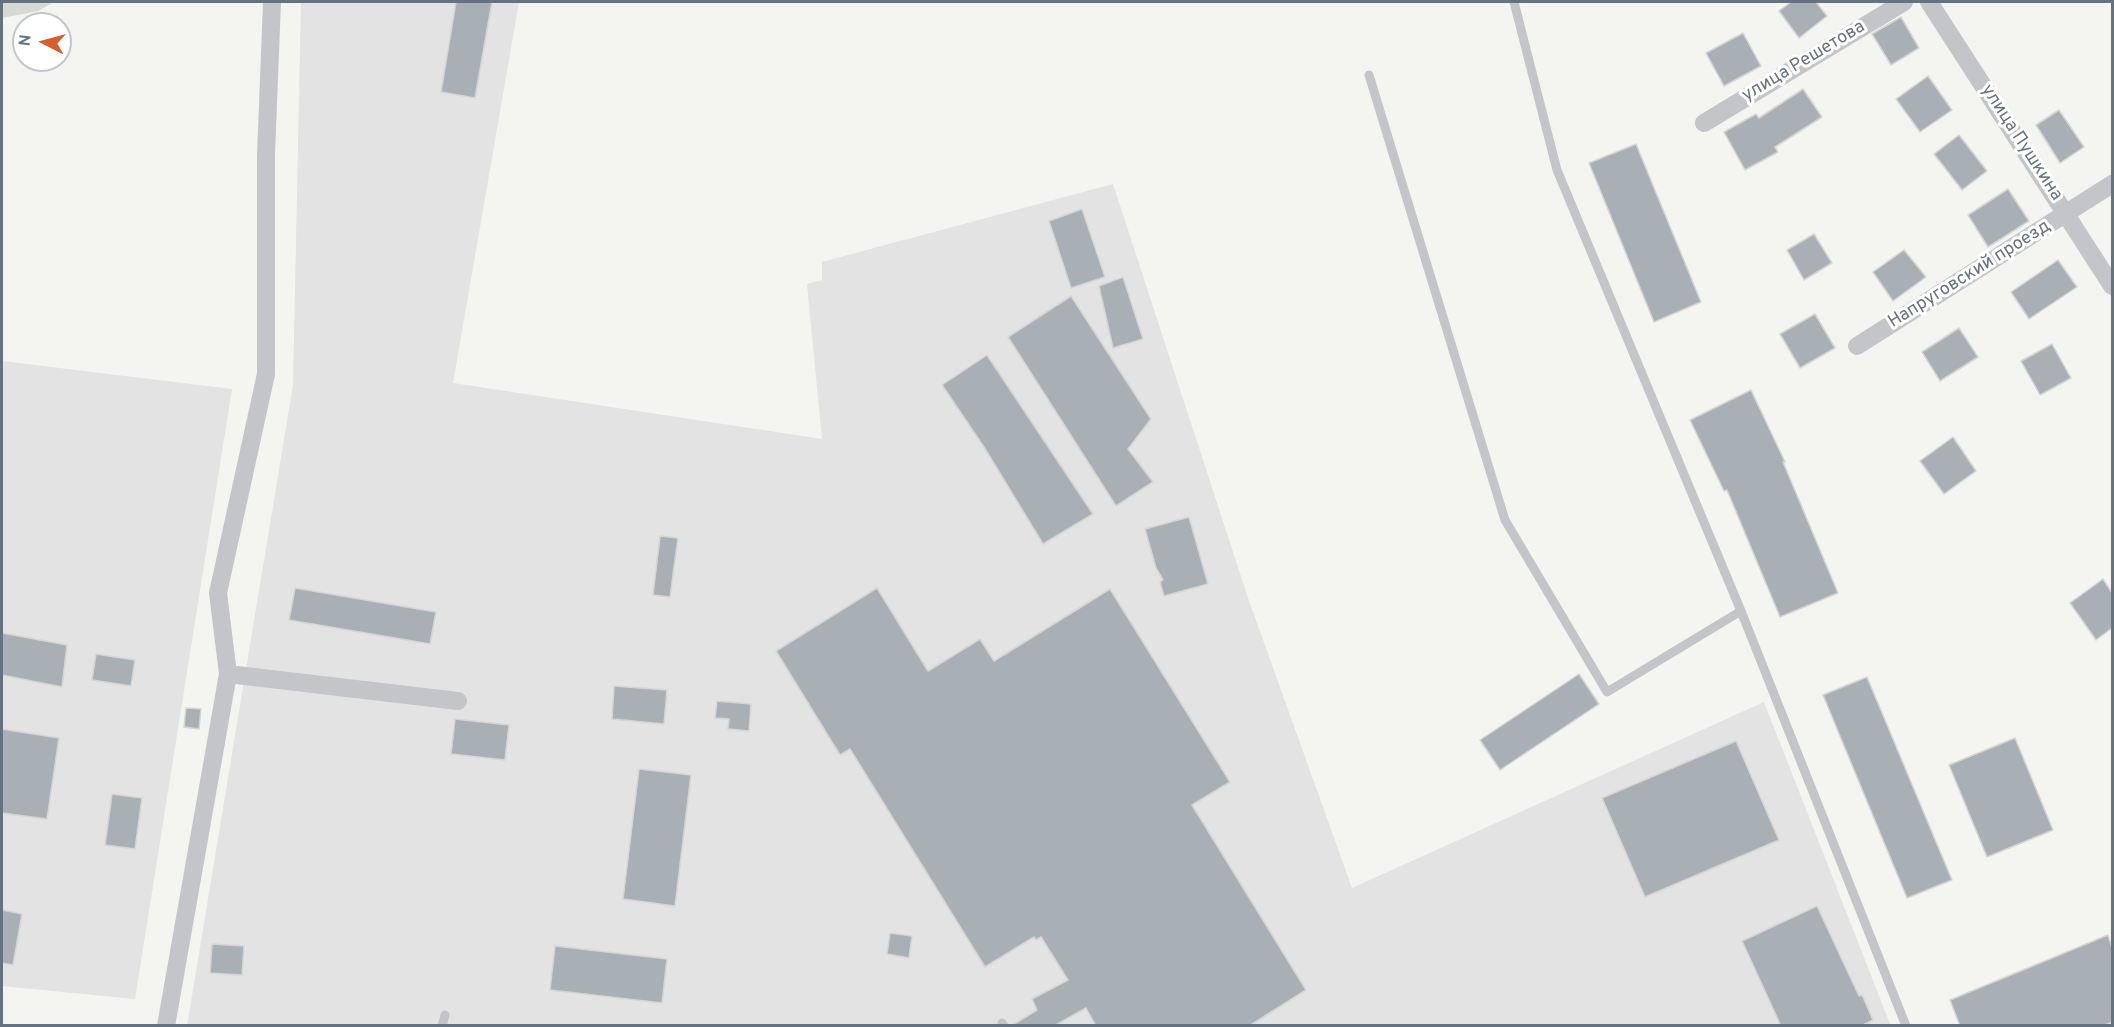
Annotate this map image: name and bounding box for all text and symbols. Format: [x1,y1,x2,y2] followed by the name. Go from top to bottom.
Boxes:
[12,12,72,72] north arrow
[1739,17,1869,107] street label: улица Решетова
[16,34,37,47] text: N
[1975,81,2067,205] street label: улица Пушкина
[1885,216,2055,334] street label: Напруговский проезд

